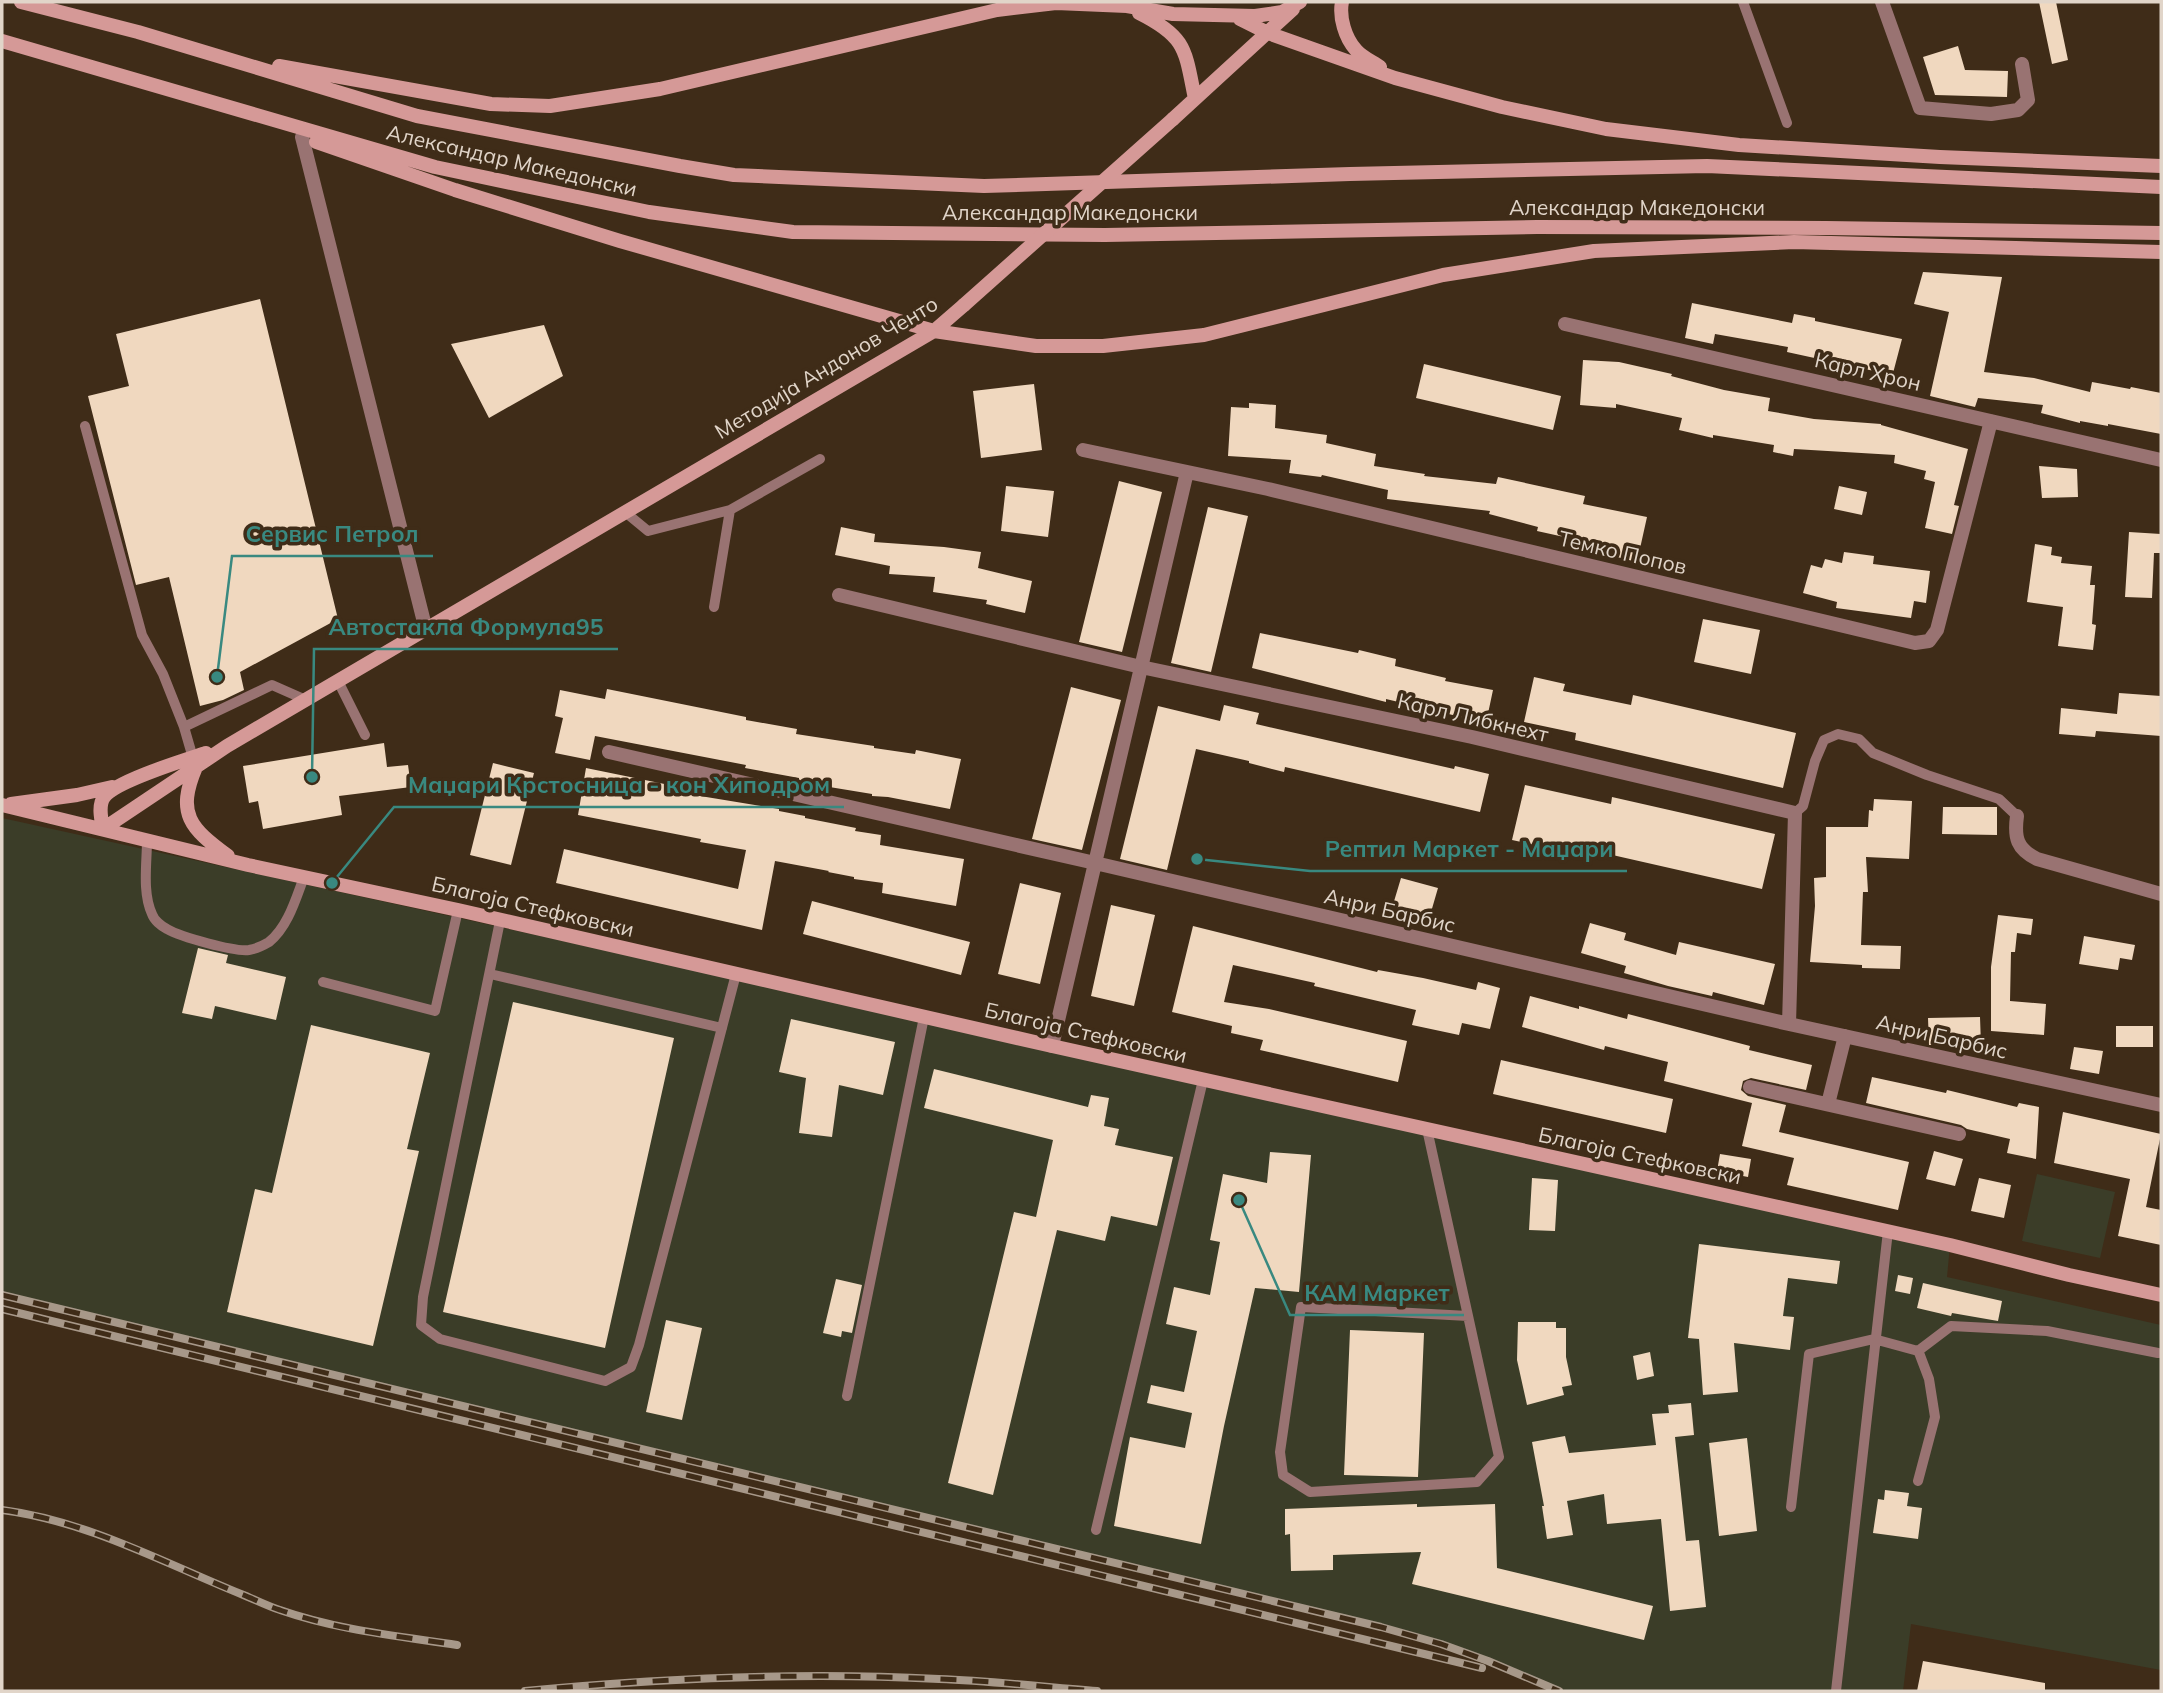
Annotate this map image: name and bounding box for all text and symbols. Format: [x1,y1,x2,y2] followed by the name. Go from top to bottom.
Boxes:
[384,119,640,201] street label: Александар Македонски
[1509,194,1765,220] street label: Александар Македонски
[942,199,1198,225] street label: Александар Македонски
[710,290,942,444] street label: Методија Андонов Ченто
[1812,346,1924,396] street label: Карл Хрон
[232,512,433,556] callout: Сервис Петрол
[246,519,418,548] text: Сервис Петрол
[1556,525,1690,579] street label: Темко Попов
[314,605,618,649] callout: Автостакла Формула95
[328,612,604,641] text: Автостакла Формула95
[1395,687,1551,747] street label: Карл Либкнехт
[394,763,844,807] callout: Маџари Крстосница - кон Хиподром
[408,770,830,799] text: Маџари Крстосница - кон Хиподром
[1310,827,1627,871] callout: Рептил Маркет - Маџари
[1325,834,1613,863] text: Рептил Маркет - Маџари
[429,870,637,942] street label: Благоја Стефковски
[1322,882,1458,938] street label: Анри Барбис
[982,996,1190,1068] street label: Благоја Стефковски
[1874,1008,2010,1064] street label: Анри Барбис
[1536,1121,1744,1189] street label: Благоја Стефковски
[1290,1271,1464,1315] callout: КАМ Маркет
[1304,1278,1450,1307] text: КАМ Маркет

